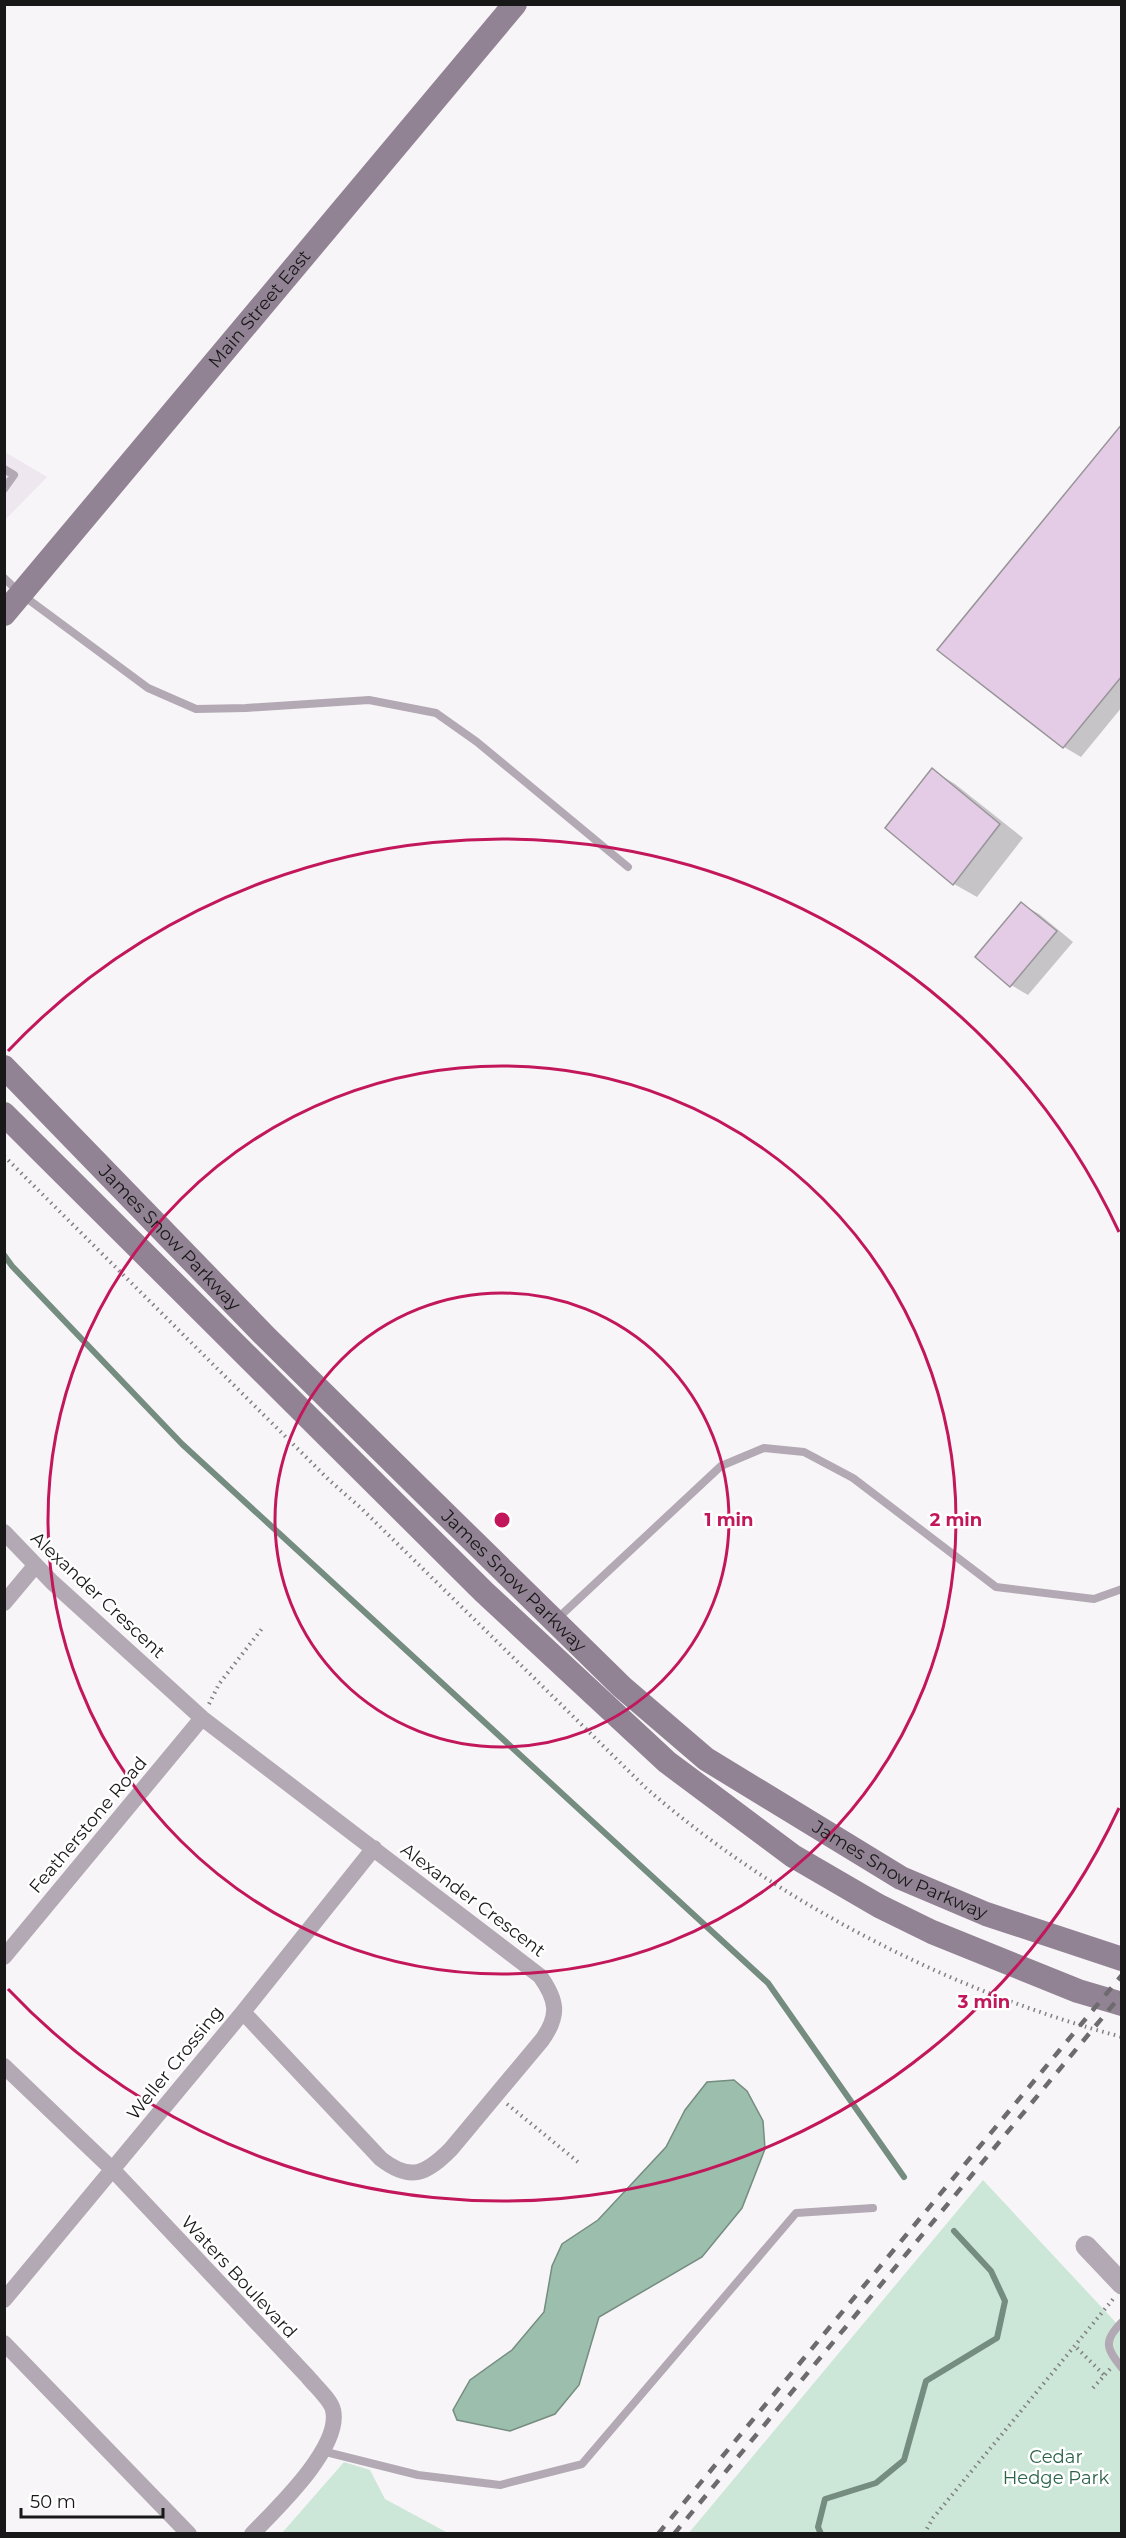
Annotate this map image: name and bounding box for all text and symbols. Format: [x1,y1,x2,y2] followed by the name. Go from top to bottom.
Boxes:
[204,245,315,372] street label: Main Street East
[94,1160,245,1315] street label: James Snow Parkway
[436,1504,591,1657] street label: James Snow Parkway
[705,1509,753,1531] text: 1 min
[930,1509,982,1531] text: 2 min
[492,1510,512,1530] centre of rings
[26,1527,170,1663] street label: Alexander Crescent
[24,1752,152,1898] street label: Featherstone Road
[808,1815,991,1924] street label: James Snow Parkway
[396,1838,550,1962] street label: Alexander Crescent
[957,1991,1010,2013] text: 3 min
[122,2002,228,2124] street label: Weller Crossing
[176,2211,302,2343] street label: Waters Boulevard
[1003,2446,1110,2489] park label: Cedar Hedge Park
[21,2481,164,2519] scale bar
[30,2491,76,2513] text: 50 m

